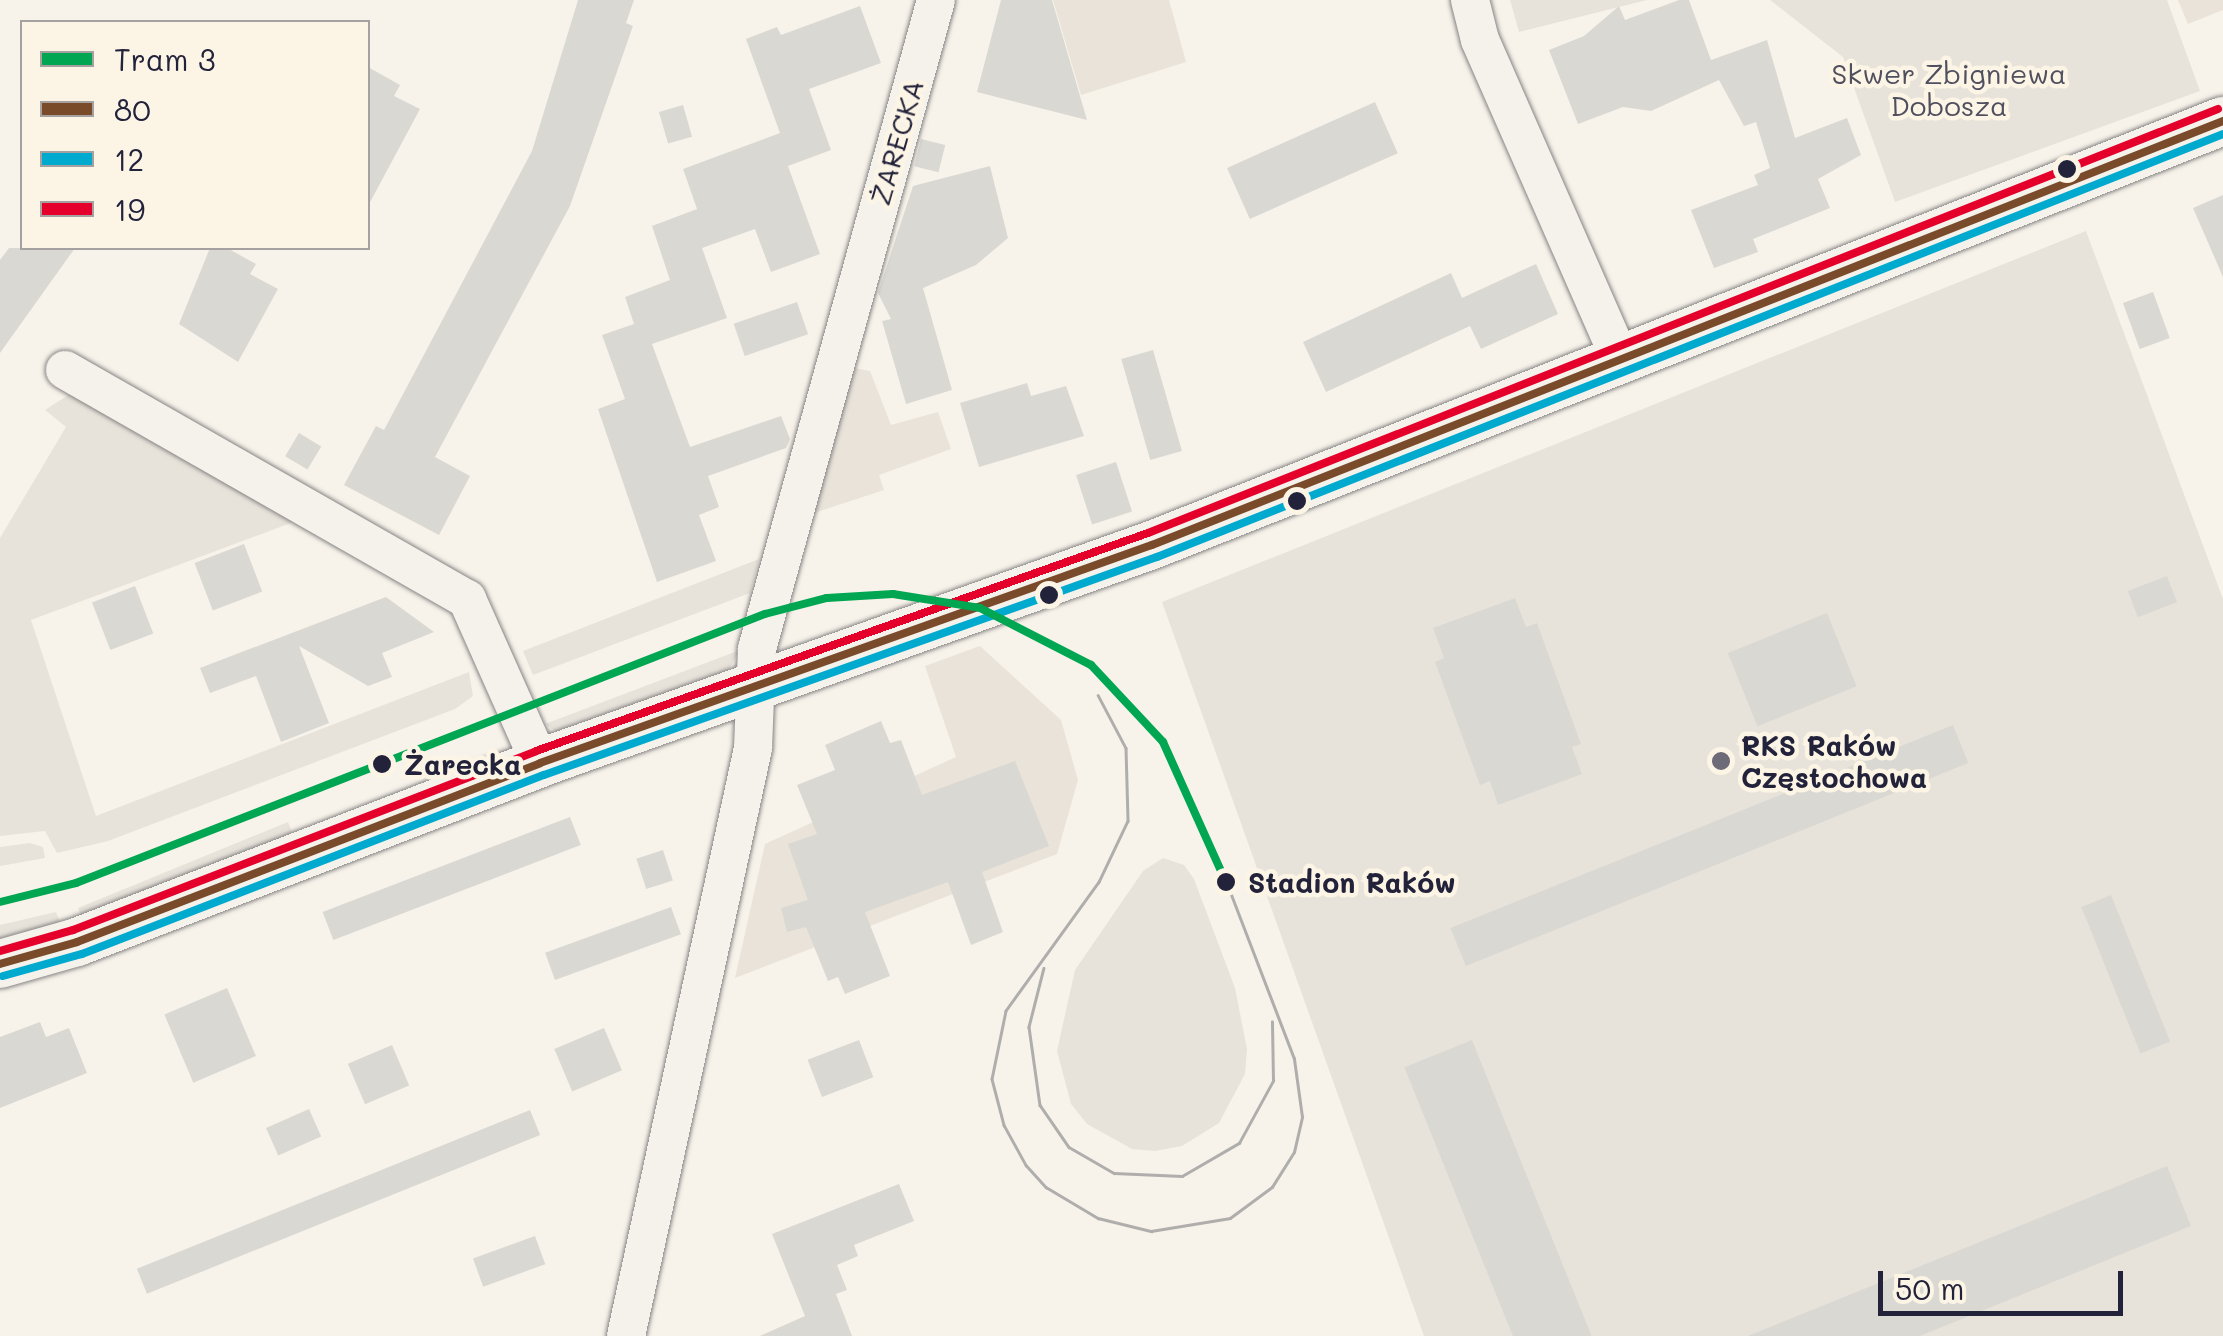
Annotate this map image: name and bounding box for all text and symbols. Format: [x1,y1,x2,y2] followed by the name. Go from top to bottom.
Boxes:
[20,20,370,250] legend
[114,39,216,79] text: Tram 3
[1832,56,2066,122] park label: Skwer Zbigniewa Dobosza
[862,76,930,208] street label: ŻARECKA
[114,89,151,129] text: 80
[114,139,144,179] text: 12
[2057,159,2077,179] unlabelled marker
[114,189,145,229] text: 19
[1287,491,1307,511] unlabelled marker
[1039,585,1059,605] unlabelled marker
[1741,728,1927,794] place label: RKS Raków Częstochowa
[404,747,521,781] place label: Żarecka
[1710,750,1732,772] marker: RKS Raków Częstochowa
[369,751,395,777] marker: Żarecka
[1248,865,1456,899] place label: Stadion Raków
[1213,869,1239,895] marker: Stadion Raków
[1883,1251,2128,1313] scale bar
[1895,1268,1965,1308] text: 50 m

